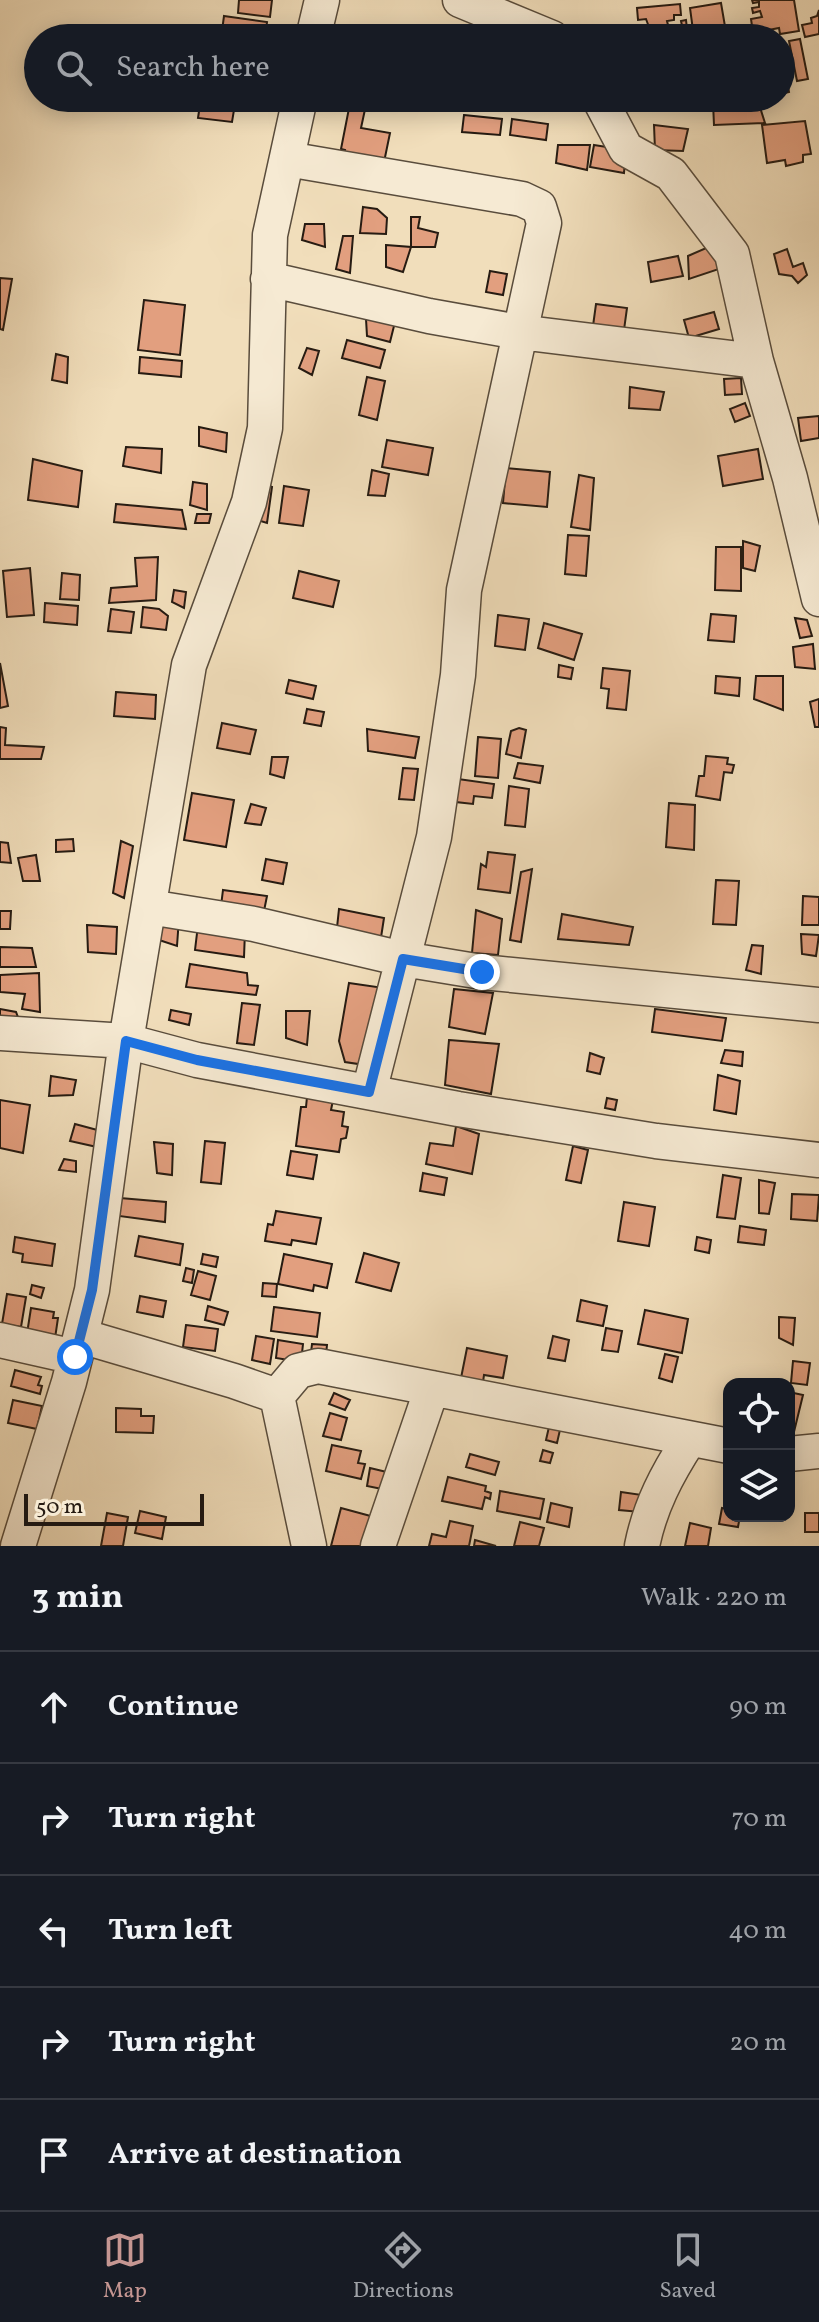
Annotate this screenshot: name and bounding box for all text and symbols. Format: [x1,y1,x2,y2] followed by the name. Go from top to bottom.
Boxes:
[24,24,795,112] search box
[52,46,96,90] icon: search
[116,47,270,89] text: Search here
[464,954,500,990] route end
[57,1339,93,1375] route start
[723,1378,795,1522] map controls
[723,1378,795,1450] button: locate
[723,1450,795,1522] button: layers
[24,1490,204,1526] scale bar
[36,1492,83,1523] text: 50 m
[32,1575,123,1622] text: 3 min
[641,1580,787,1616] text: Walk · 220 m
[32,1685,76,1729] icon: ahead
[108,1686,239,1728] text: Continue
[729,1689,787,1725] text: 90 m
[32,1797,76,1841] icon: right
[108,1798,256,1840] text: Turn right
[732,1801,787,1837] text: 70 m
[32,1909,76,1953] icon: left
[108,1910,232,1952] text: Turn left
[728,1913,787,1949] text: 40 m
[32,2021,76,2065] icon: right
[108,2022,256,2064] text: Turn right
[729,2025,787,2061] text: 20 m
[32,2133,76,2177] icon: arrive
[108,2134,402,2176] text: Arrive at destination
[103,2228,147,2307] tab: Map
[353,2228,454,2307] tab: Directions
[659,2228,716,2307] tab: Saved

